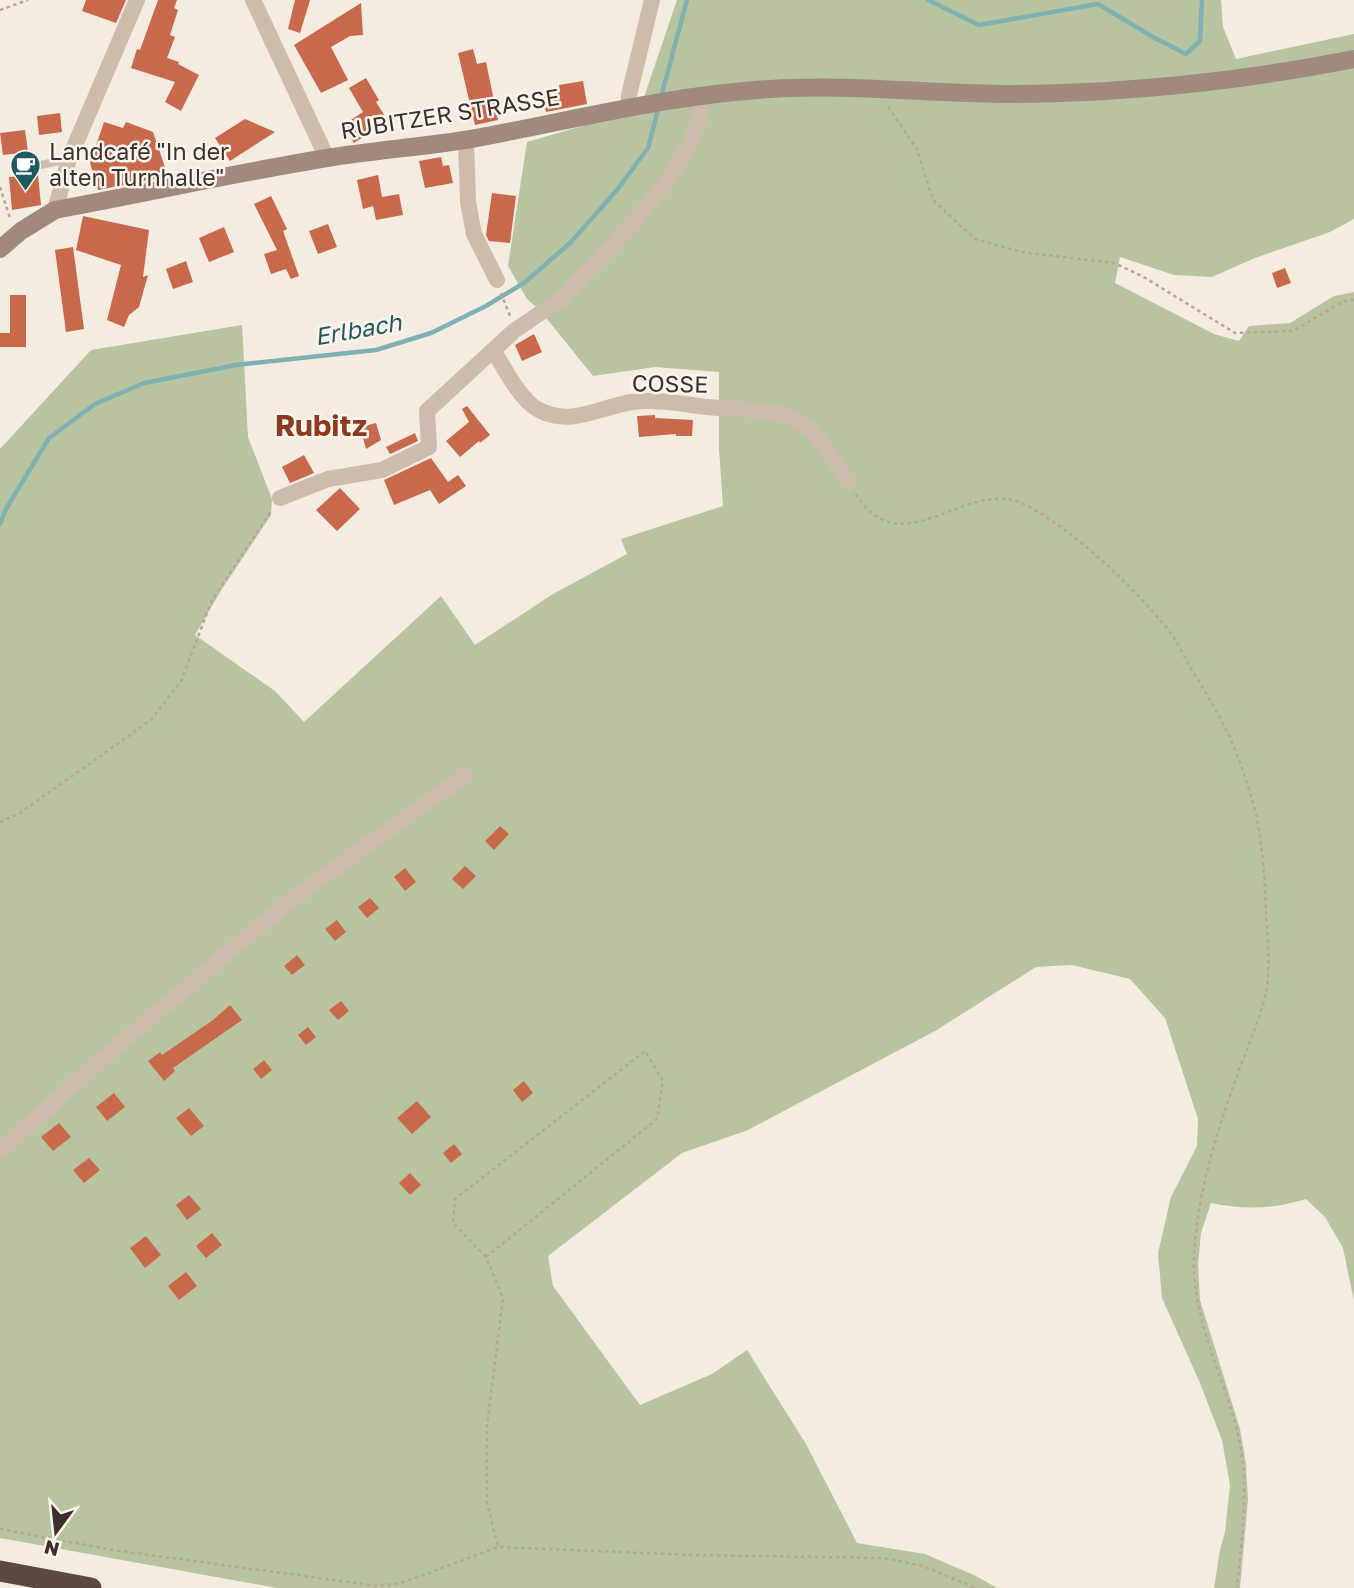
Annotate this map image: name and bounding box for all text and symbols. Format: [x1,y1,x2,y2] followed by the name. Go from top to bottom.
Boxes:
[338,82,561,144] street label: RUBITZER STRASSE
[49,137,229,191] place label: Landcafé "In der alten Turnhalle"
[9,148,43,192] cafe icon: Landcafé "In der alten Turnhalle"
[312,306,405,350] water label: Erlbach
[632,368,708,398] street label: COSSE
[275,407,367,443] district label: Rubitz
[21,1497,91,1567] north arrow
[42,1536,61,1562] text: N

